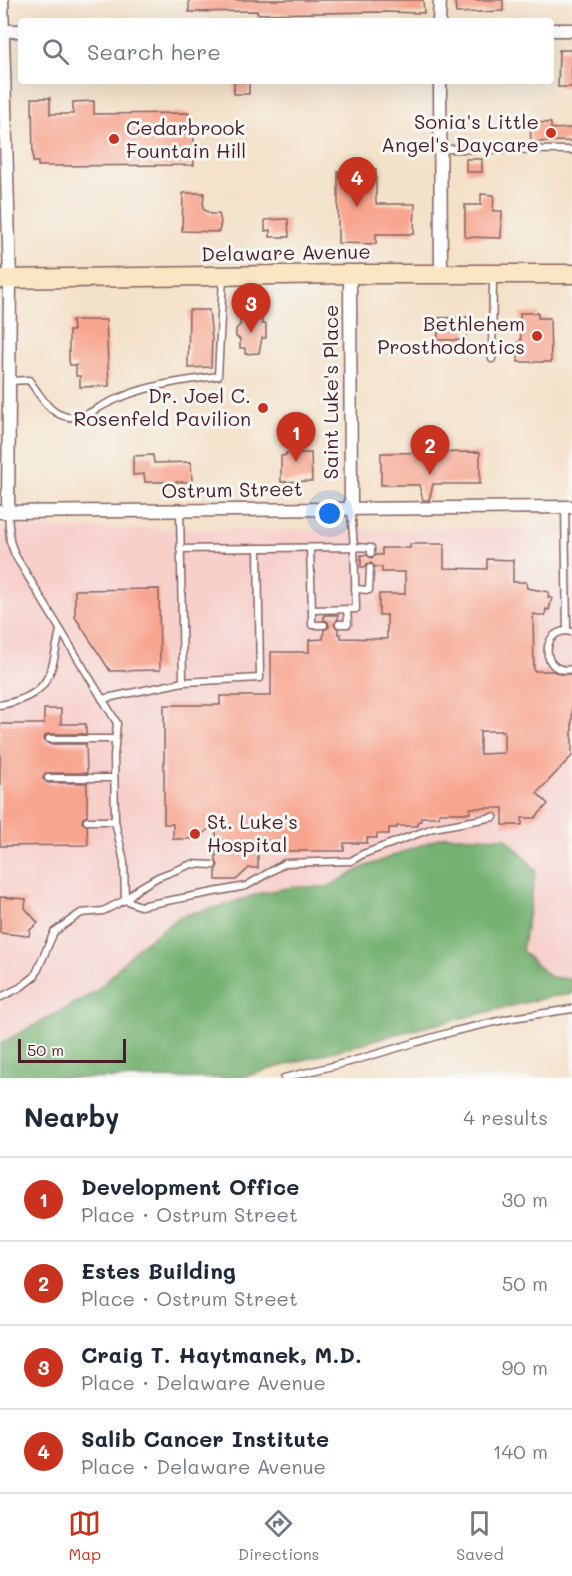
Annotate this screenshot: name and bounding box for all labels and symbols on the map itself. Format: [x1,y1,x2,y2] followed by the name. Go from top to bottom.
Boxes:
[381,108,539,157] place label: Sonia's Little Angel's Daycare
[126,114,246,163] place label: Cedarbrook Fountain Hill
[544,126,558,140] marker: Sonia's Little Angel's Daycare
[107,132,121,146] marker: Cedarbrook Fountain Hill
[338,158,376,207] pin: 4
[201,238,371,266] street label: Delaware Avenue
[232,284,270,333] pin: 3
[317,305,343,479] street label: Saint Luke's Place
[377,310,525,359] place label: Bethlehem Prosthodontics
[530,329,544,343] marker: Bethlehem Prosthodontics
[73,382,251,431] place label: Dr. Joel C. Rosenfeld Pavilion
[256,401,270,415] marker: Dr. Joel C. Rosenfeld Pavilion
[276,412,316,462] pin: 1
[410,426,450,475] pin: 2
[161,475,303,503] street label: Ostrum Street
[315,499,344,528] your location
[207,808,298,857] place label: St. Luke's Hospital
[188,827,202,841] marker: St. Luke's Hospital
[18,1036,126,1064] scale bar

